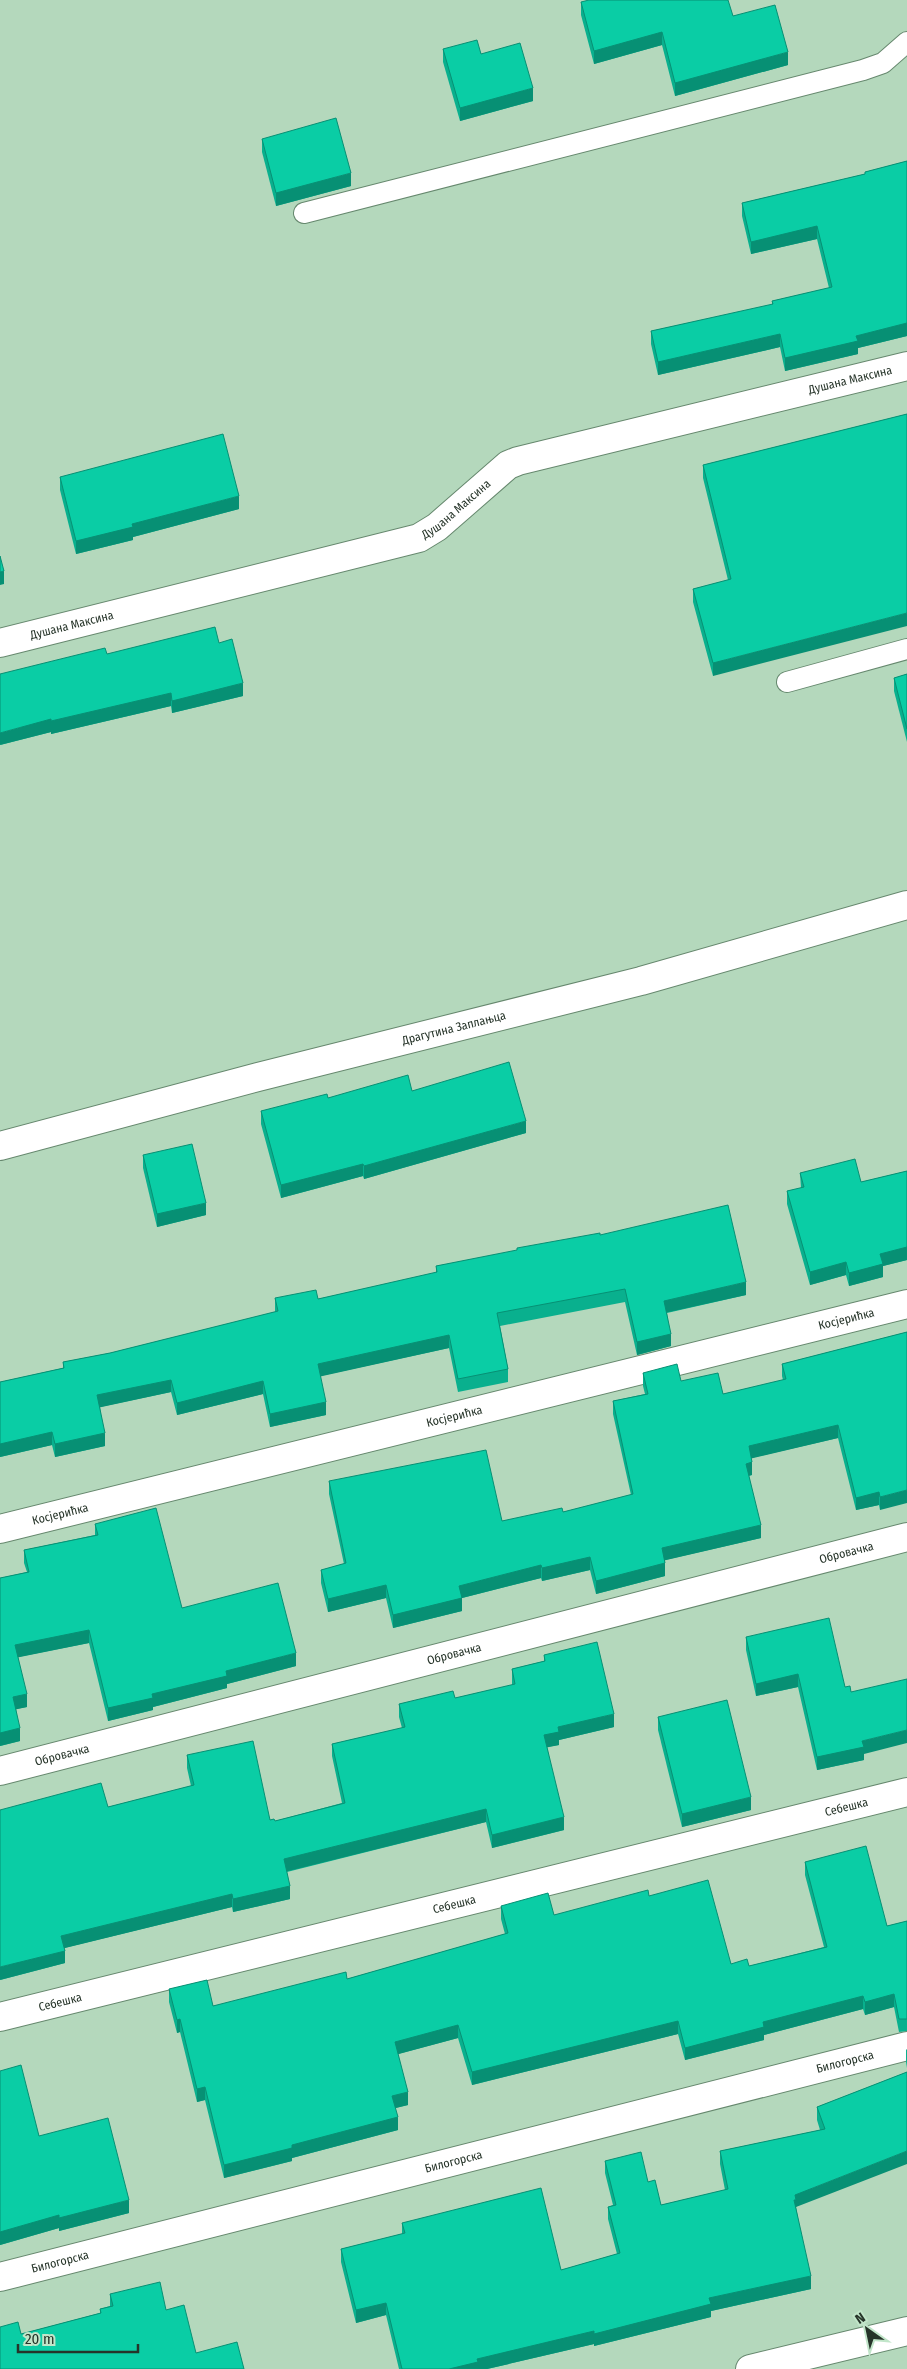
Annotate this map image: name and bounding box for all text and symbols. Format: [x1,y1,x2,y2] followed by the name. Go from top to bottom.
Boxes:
[806,363,893,397] street label: Душана Максина
[418,476,493,542] street label: Душана Максина
[28,608,115,642] street label: Душана Максина
[400,1008,507,1048] street label: Драгутина Заплањца
[817,1305,876,1333] street label: Косјерићка
[425,1403,484,1430] street label: Косјерићка
[31,1500,90,1528] street label: Косјерићка
[818,1539,875,1566] street label: Обровачка
[425,1640,483,1668] street label: Обровачка
[33,1741,91,1769] street label: Обровачка
[823,1795,869,1819] street label: Себешка
[431,1892,477,1916] street label: Себешка
[37,1990,83,2014] street label: Себешка
[815,2048,875,2076] street label: Билогорска
[423,2147,484,2176] street label: Билогорска
[30,2248,90,2276] street label: Билогорска
[842,2304,892,2354] north arrow
[852,2309,868,2328] text: N
[18,2322,138,2354] scale bar
[25,2330,55,2348] text: 20 m

